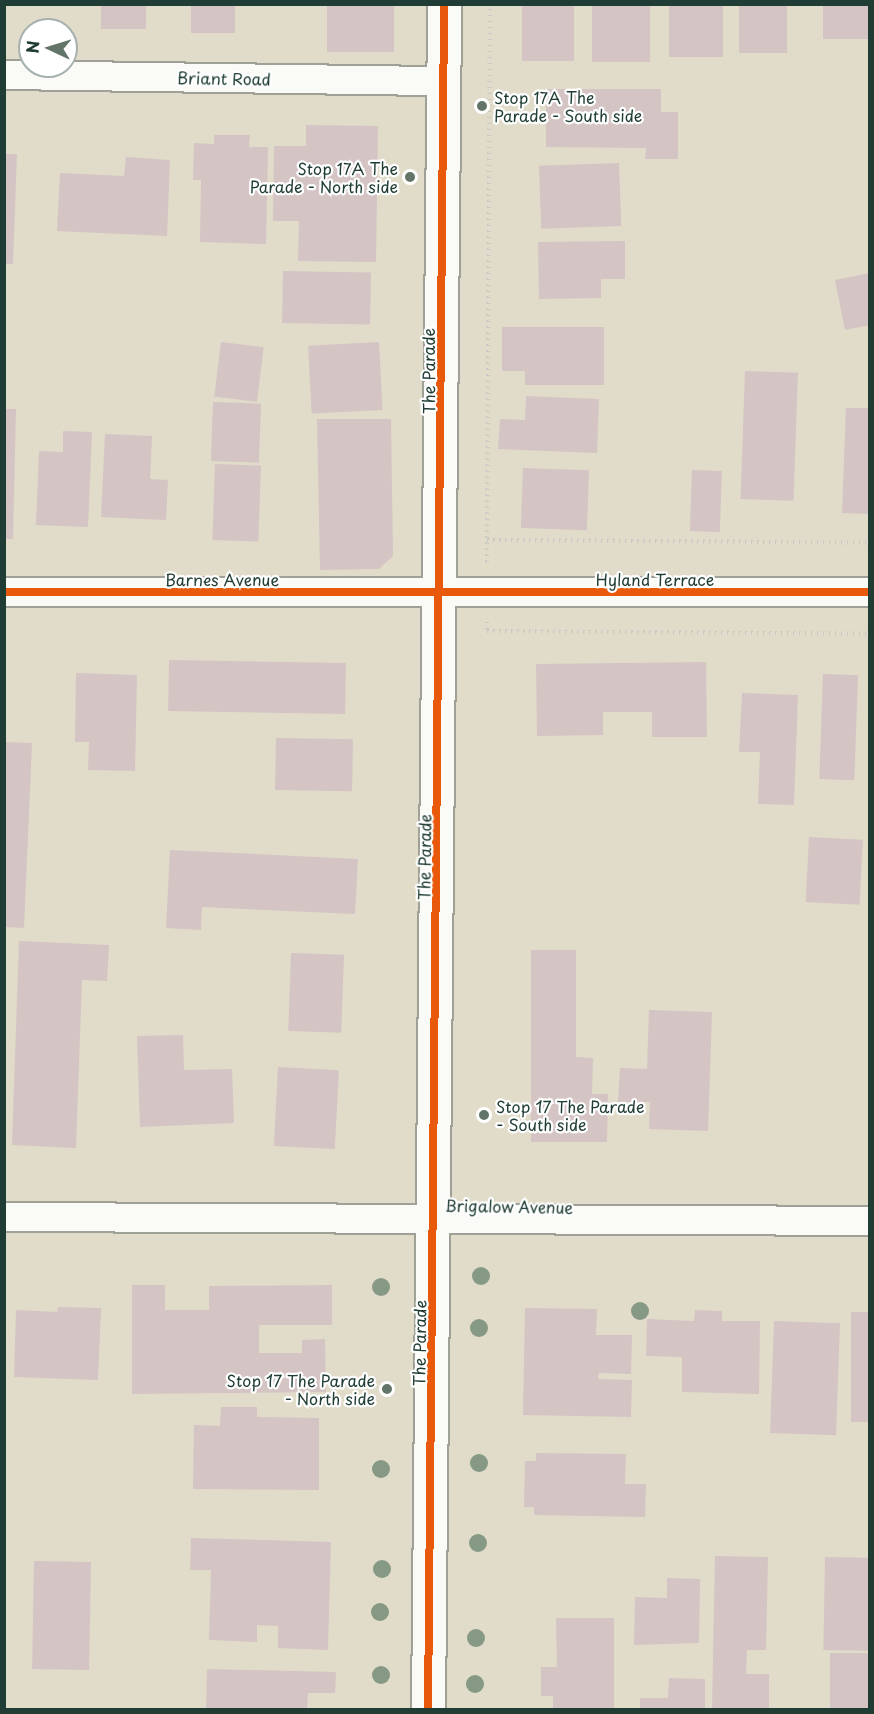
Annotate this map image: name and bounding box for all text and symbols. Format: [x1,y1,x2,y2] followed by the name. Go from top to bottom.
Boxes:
[18,18,78,78] north arrow
[20,40,44,54] text: N
[177,68,271,88] street label: Briant Road
[494,87,643,125] place label: Stop 17A The Parade - South side
[475,99,489,113] marker: Stop 17A The Parade - South side
[248,158,398,196] place label: Stop 17A The Parade - North side
[403,170,417,184] marker: Stop 17A The Parade - North side
[418,328,438,414] street label: The Parade
[165,569,279,589] street label: Barnes Avenue
[596,569,714,589] street label: Hyland Terrace
[414,814,434,900] street label: The Parade
[496,1096,643,1134] place label: Stop 17 The Parade - South side
[477,1108,491,1122] marker: Stop 17 The Parade - South side
[444,1195,574,1217] street label: Brigalow Avenue
[409,1300,429,1386] street label: The Parade
[228,1370,375,1408] place label: Stop 17 The Parade - North side
[380,1382,394,1396] marker: Stop 17 The Parade - North side

